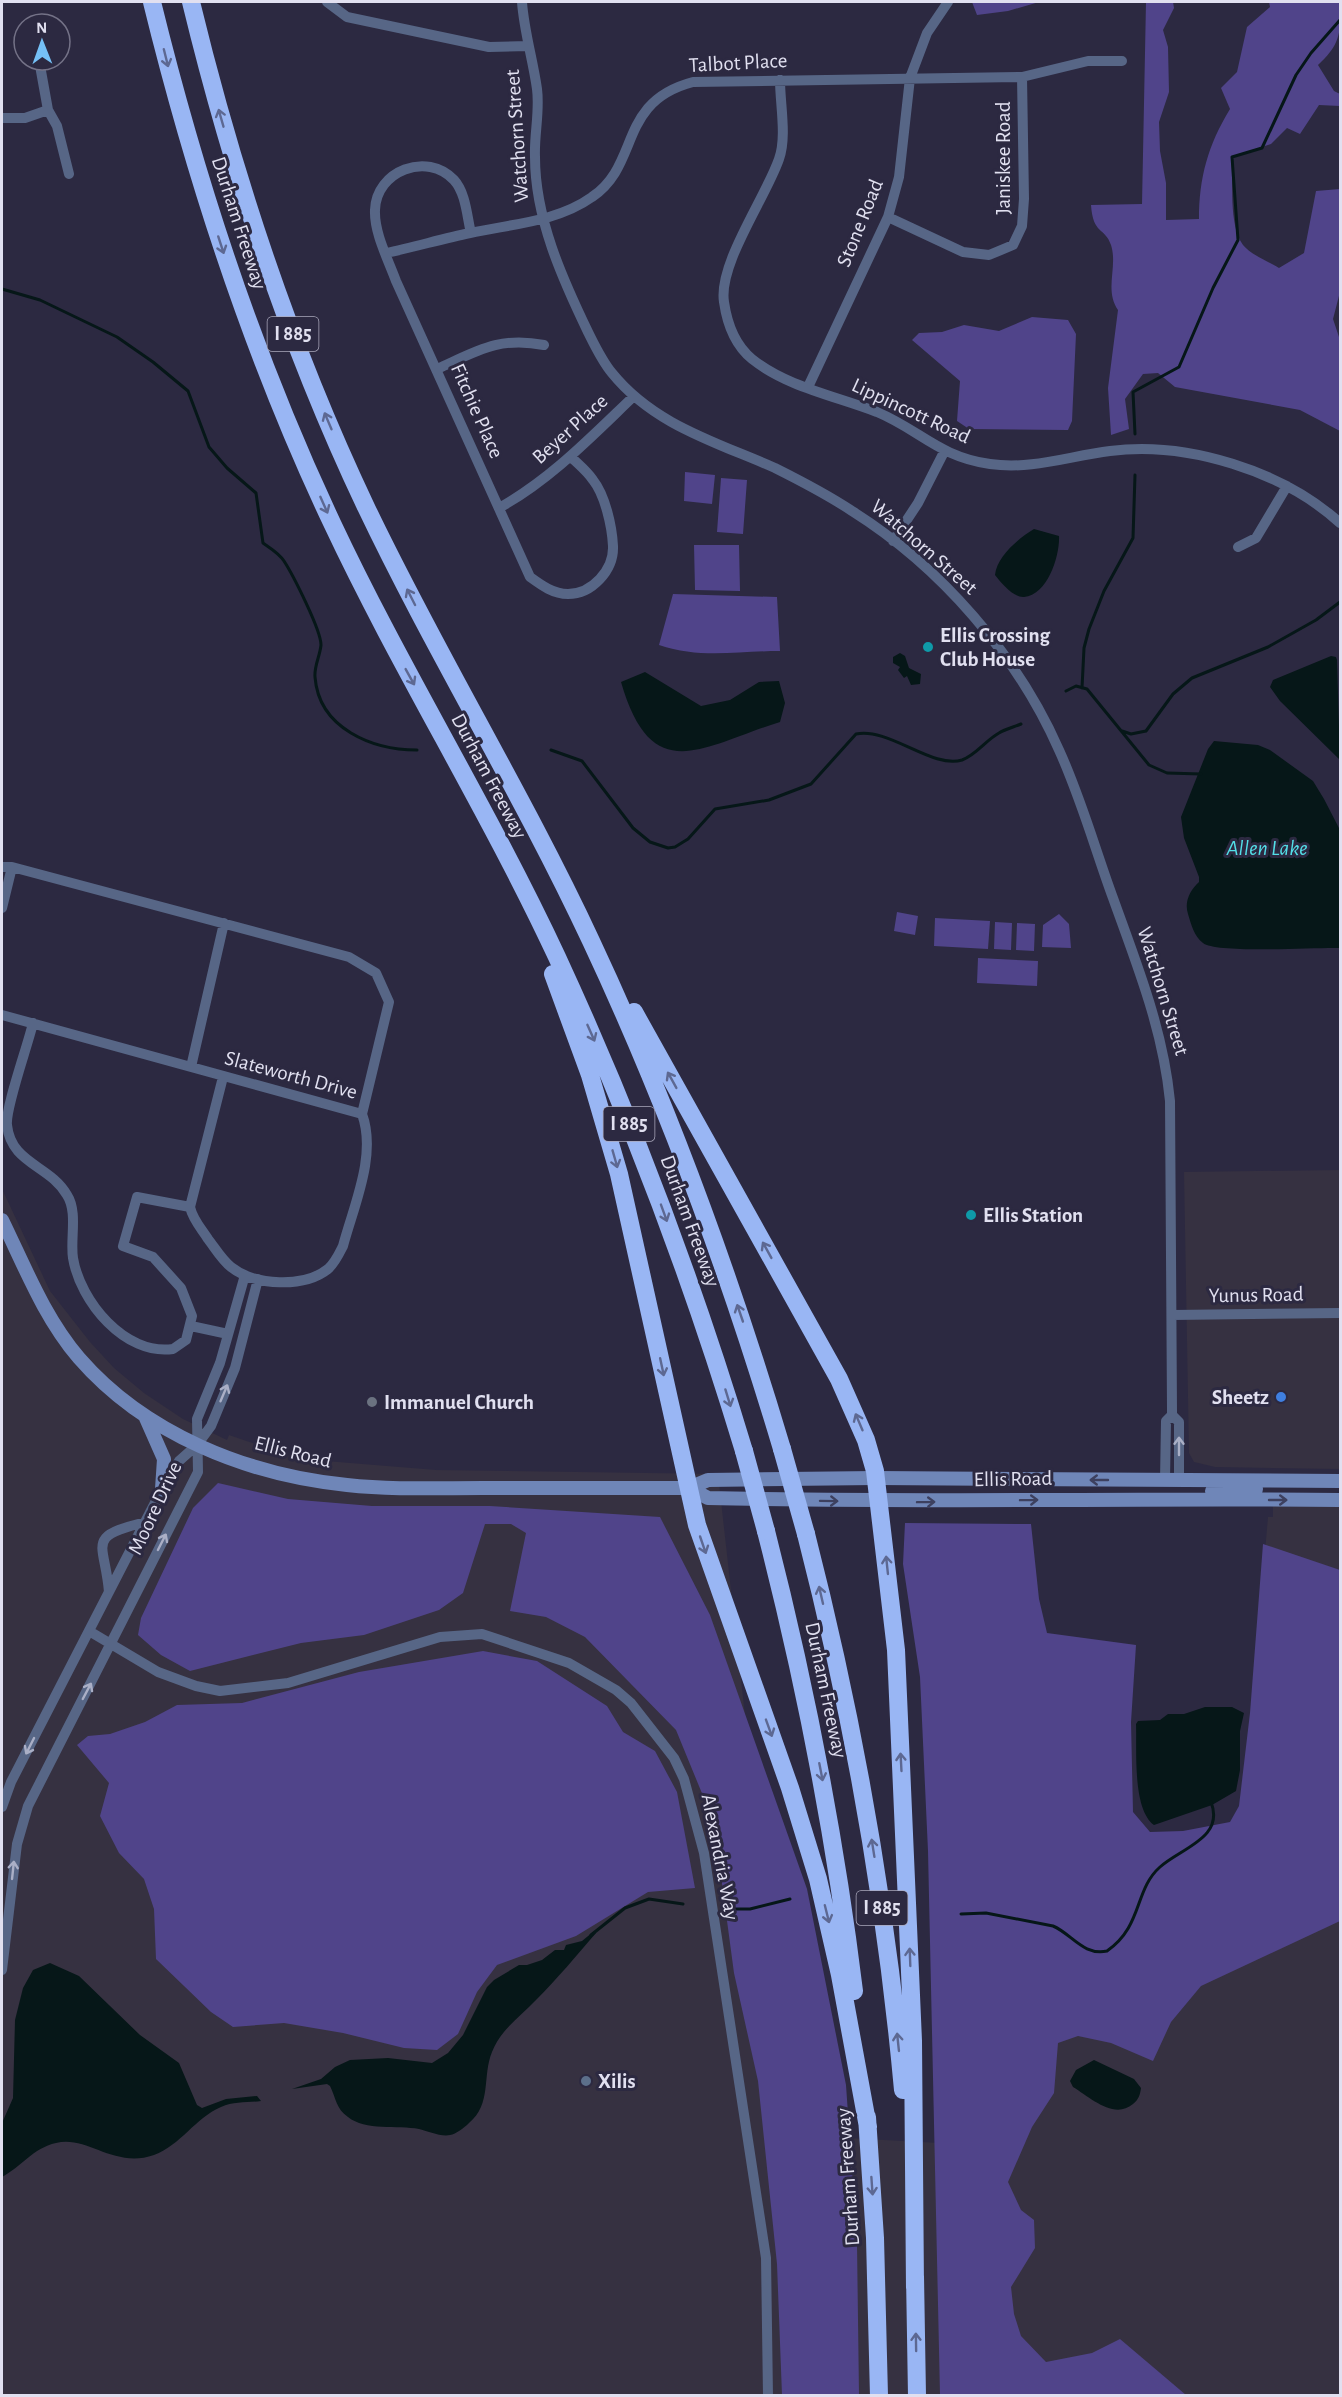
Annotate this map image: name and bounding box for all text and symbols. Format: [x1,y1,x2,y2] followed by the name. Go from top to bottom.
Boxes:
[12,12,72,72] north arrow
[36,20,47,36] text: N
[161,48,172,67] one-way arrow
[688,50,788,76] street label: Talbot Place
[502,68,532,203] street label: Watchorn Street
[993,101,1014,215] street label: Janiskee Road
[215,109,226,128] one-way arrow
[208,154,270,292] street label: Durham Freeway
[833,176,887,270] street label: Stone Road
[216,235,227,254] one-way arrow
[268,317,318,351] road number: I 885
[447,360,507,462] street label: Fitchie Place
[848,374,974,448] street label: Lippincott Road
[528,390,612,468] street label: Beyer Place
[322,412,333,431] one-way arrow
[318,495,330,513] one-way arrow
[867,495,981,599] street label: Watchorn Street
[404,589,416,607] one-way arrow
[940,625,1051,670] place label: Ellis Crossing Club House
[921,640,935,654] marker: Ellis Crossing Club House
[405,667,416,685] one-way arrow
[447,710,531,842] street label: Durham Freeway
[1226,837,1307,859] water label: Allen Lake
[1133,924,1193,1058] street label: Watchorn Street
[586,1023,597,1041] one-way arrow
[223,1047,359,1103] street label: Slateworth Drive
[666,1072,678,1089] one-way arrow
[604,1107,654,1141] road number: I 885
[610,1149,621,1168] one-way arrow
[656,1152,724,1290] street label: Durham Freeway
[660,1203,671,1222] one-way arrow
[983,1205,1083,1226] place label: Ellis Station
[964,1208,978,1222] marker: Ellis Station
[761,1242,772,1260] one-way arrow
[1208,1284,1304,1306] street label: Yunus Road
[733,1304,744,1323] one-way arrow
[657,1357,669,1376] one-way arrow
[219,1385,230,1403] one-way arrow
[1212,1387,1269,1408] place label: Sheetz
[723,1388,734,1407] one-way arrow
[1274,1390,1288,1404] marker: Sheetz
[384,1392,534,1413] place label: Immanuel Church
[365,1395,379,1409] marker: Immanuel Church
[853,1414,864,1432] one-way arrow
[252,1432,334,1472] street label: Ellis Road
[1173,1437,1185,1457] one-way arrow
[124,1458,186,1558] street label: Moore Drive
[974,1468,1053,1490] street label: Ellis Road
[1090,1474,1110,1486] one-way arrow
[1019,1494,1039,1505] one-way arrow
[1268,1494,1288,1506] one-way arrow
[818,1495,838,1507] one-way arrow
[915,1496,935,1508] one-way arrow
[157,1533,168,1551] one-way arrow
[698,1535,709,1554] one-way arrow
[881,1556,892,1576] one-way arrow
[815,1586,827,1605] one-way arrow
[801,1620,851,1760] street label: Durham Freeway
[81,1683,93,1700] one-way arrow
[764,1719,775,1737] one-way arrow
[24,1737,36,1754] one-way arrow
[896,1753,907,1773] one-way arrow
[816,1762,827,1782] one-way arrow
[697,1792,743,1922] street label: Alexandria Way
[867,1839,878,1859] one-way arrow
[8,1861,19,1881] one-way arrow
[856,1891,908,1925] road number: I 885
[821,1905,833,1924] one-way arrow
[904,1948,916,1968] one-way arrow
[892,2032,903,2052] one-way arrow
[598,2071,636,2092] place label: Xilis
[579,2074,593,2088] marker: Xilis
[833,2107,863,2247] street label: Durham Freeway
[867,2175,878,2195] one-way arrow
[911,2332,922,2352] one-way arrow

